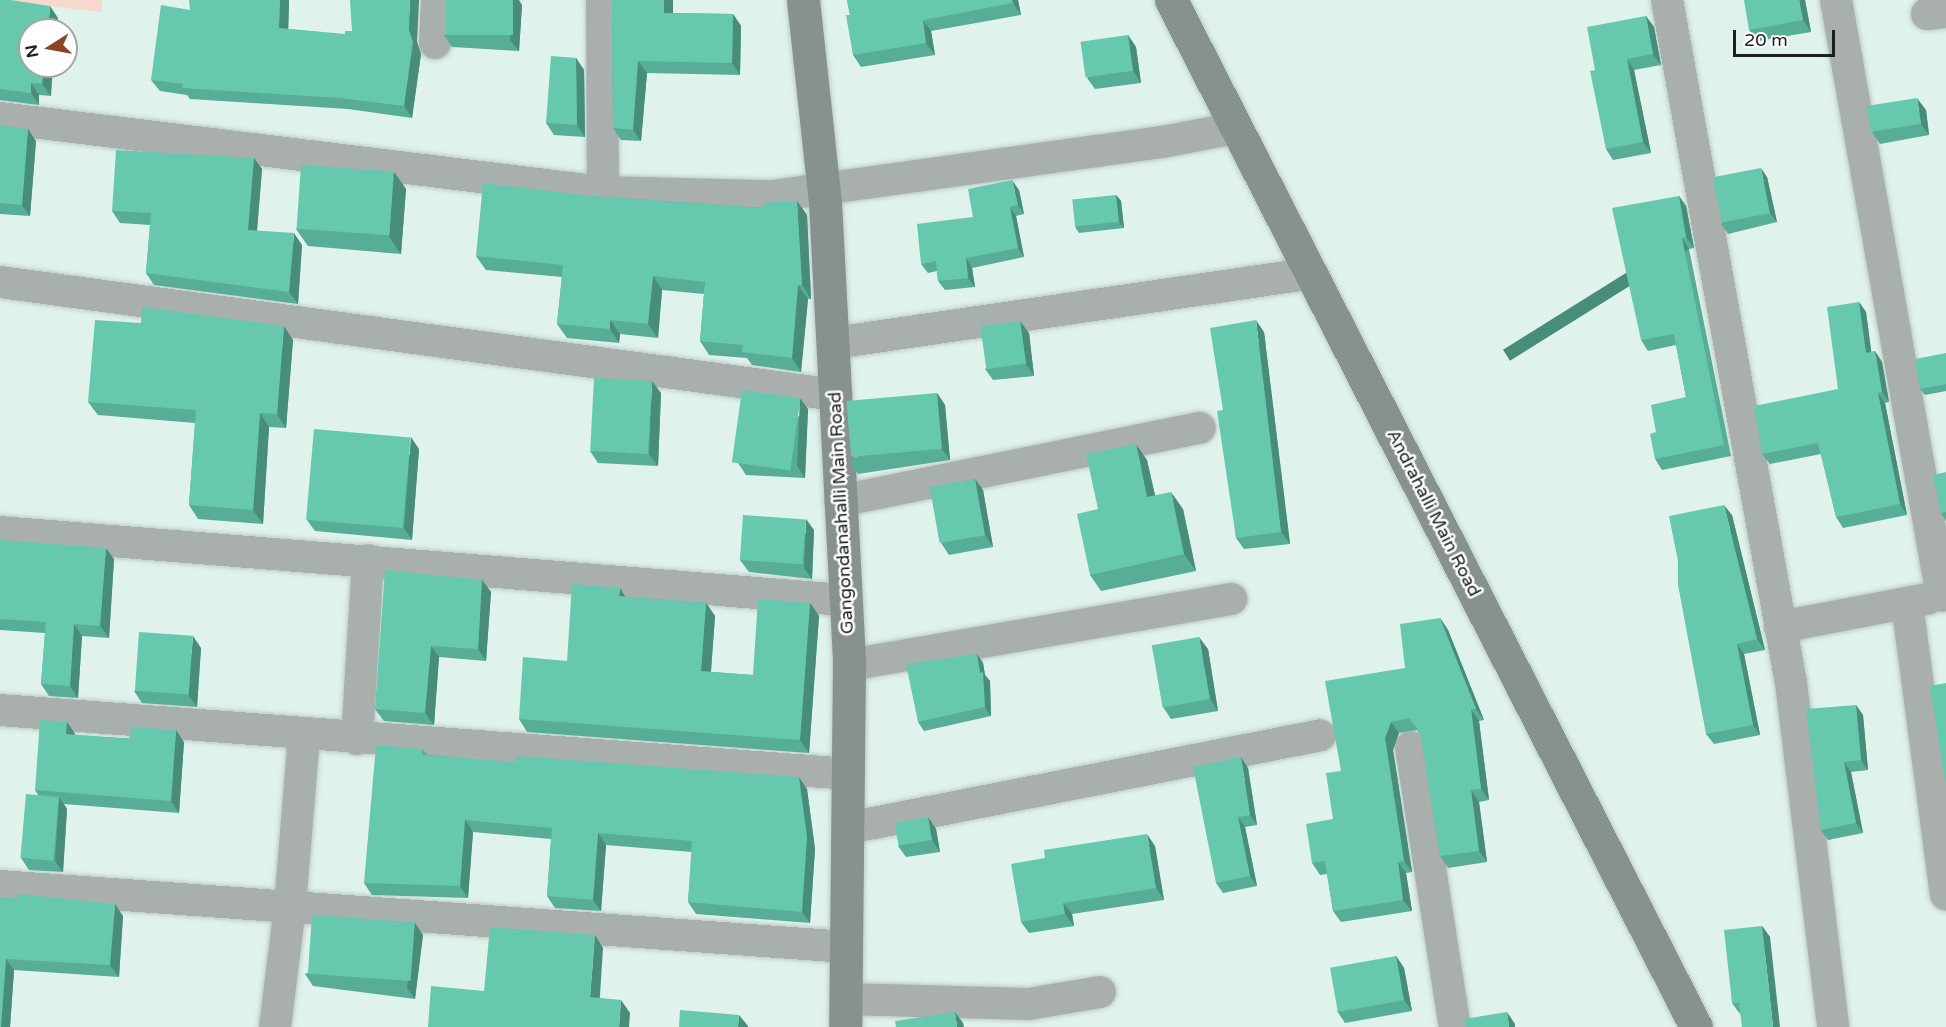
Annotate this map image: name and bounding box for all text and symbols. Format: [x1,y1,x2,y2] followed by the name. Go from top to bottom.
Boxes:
[18,18,78,78] north arrow
[1736,18,1838,56] scale bar
[1744,29,1788,51] text: 20 m
[21,43,43,59] text: N
[824,391,858,635] street label: Gangondanahalli Main Road
[1382,426,1486,600] street label: Andrahalli Main Road

